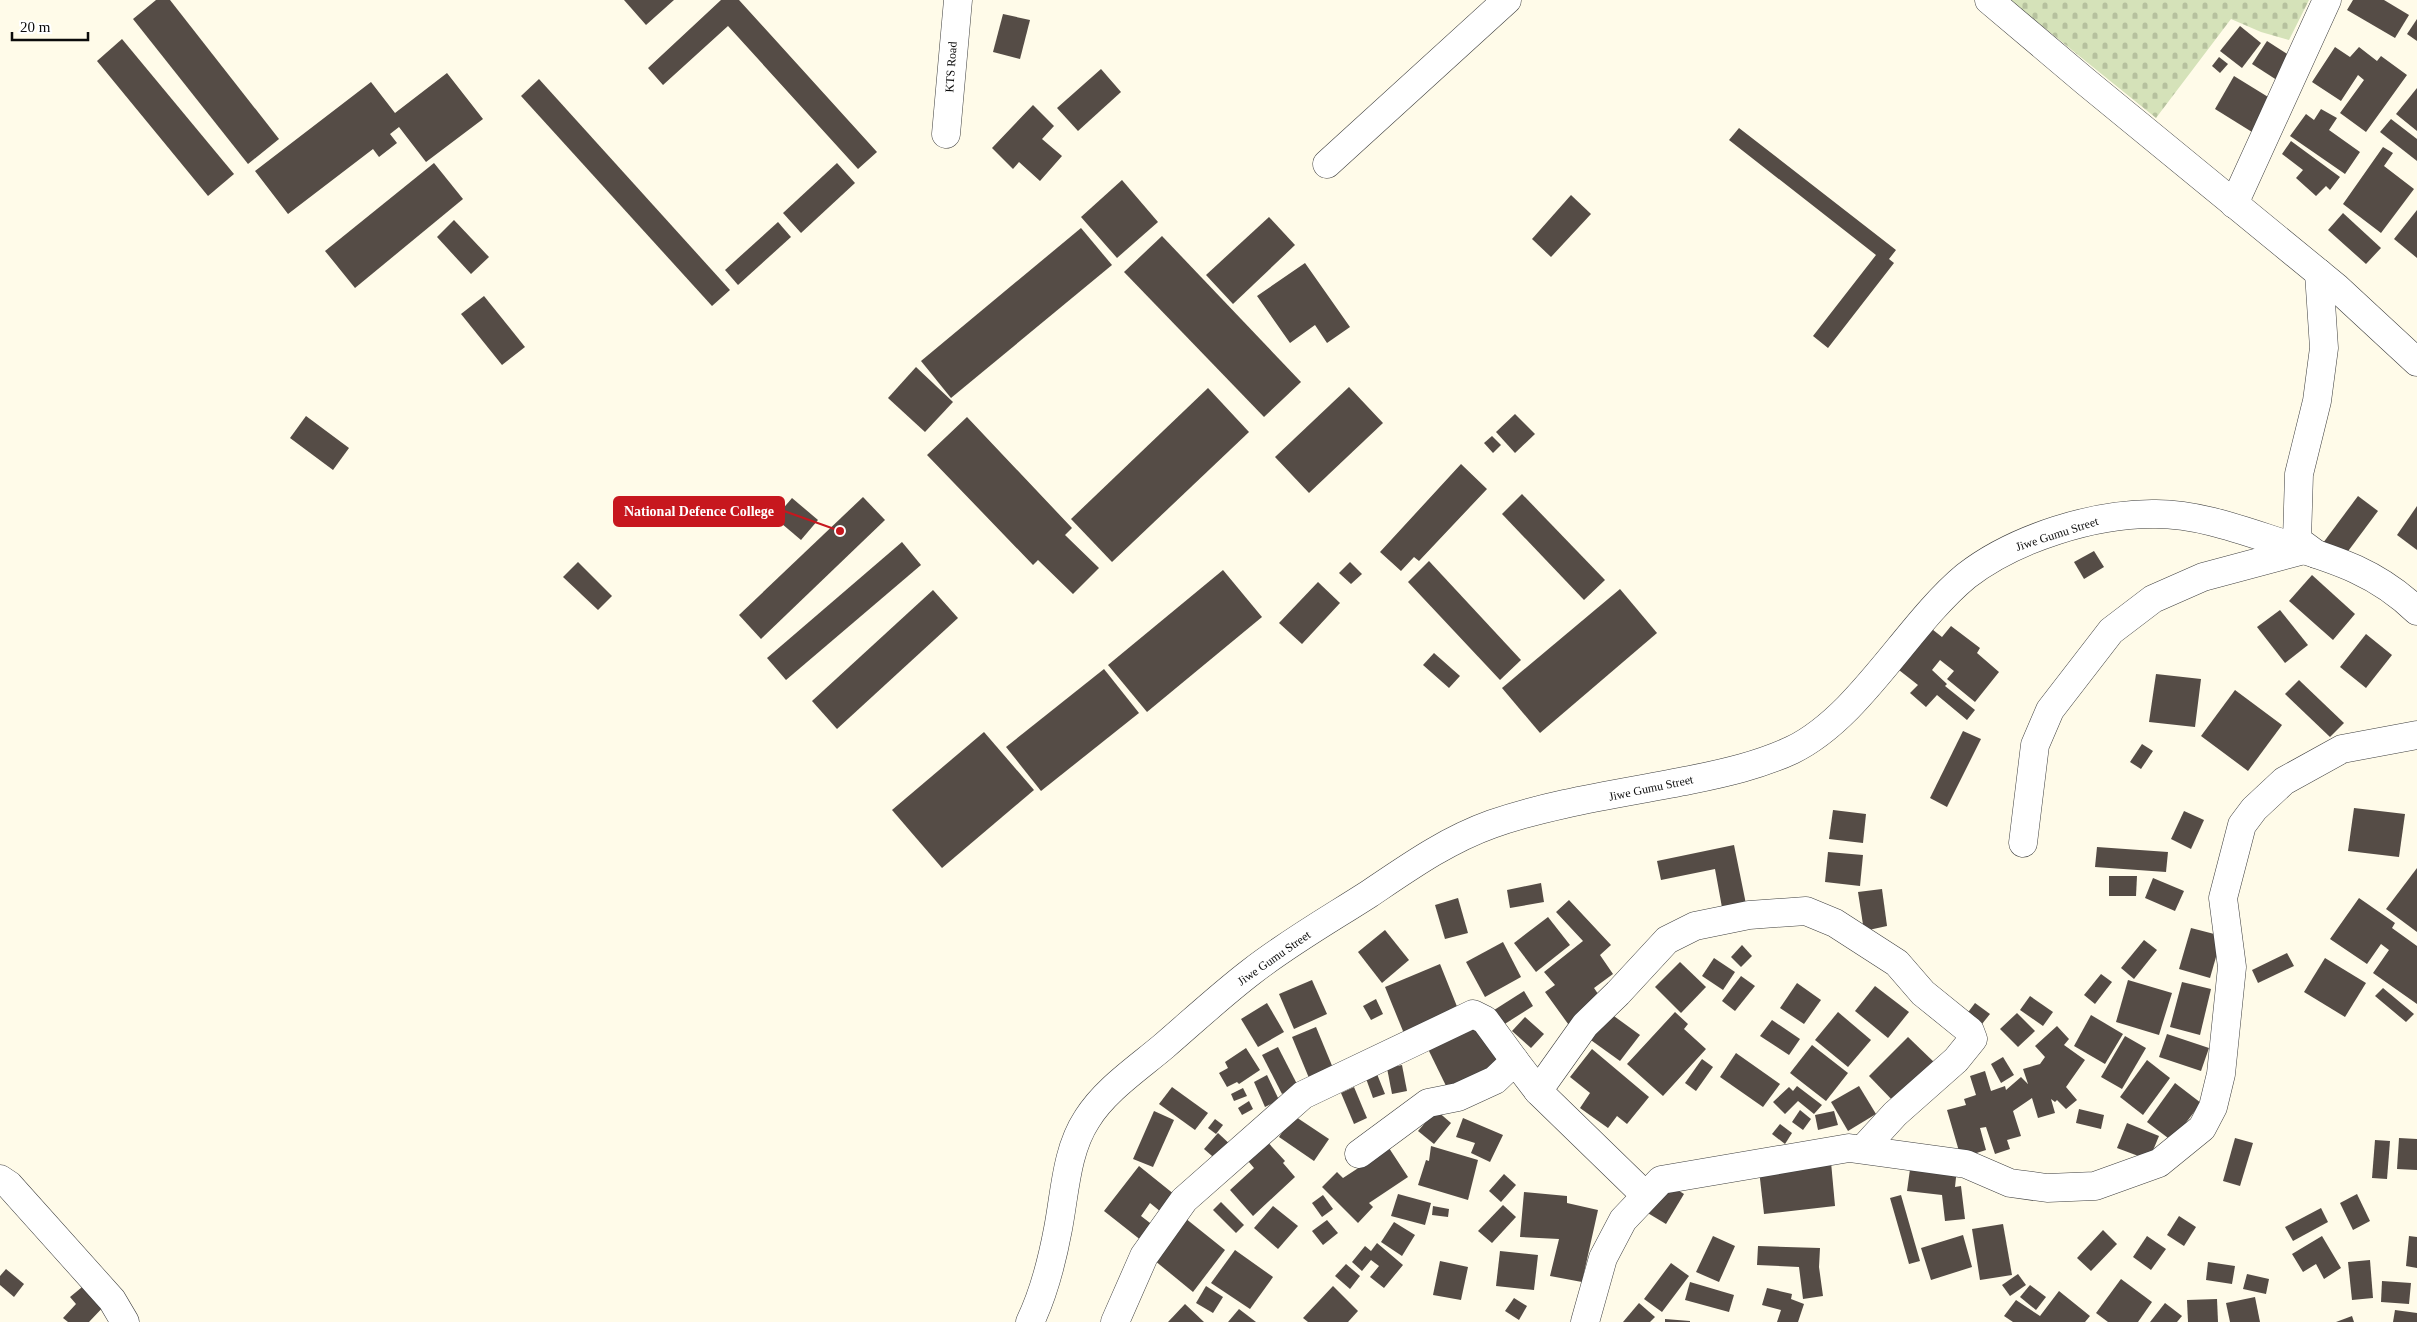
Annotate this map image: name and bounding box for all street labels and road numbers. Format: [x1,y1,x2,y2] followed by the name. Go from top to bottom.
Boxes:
[942,41,960,93] street label: KTS Road
[2014,514,2101,554] street label: Jiwe Gumu Street
[1607,772,1695,804] street label: Jiwe Gumu Street
[1235,927,1314,988] street label: Jiwe Gumu Street

